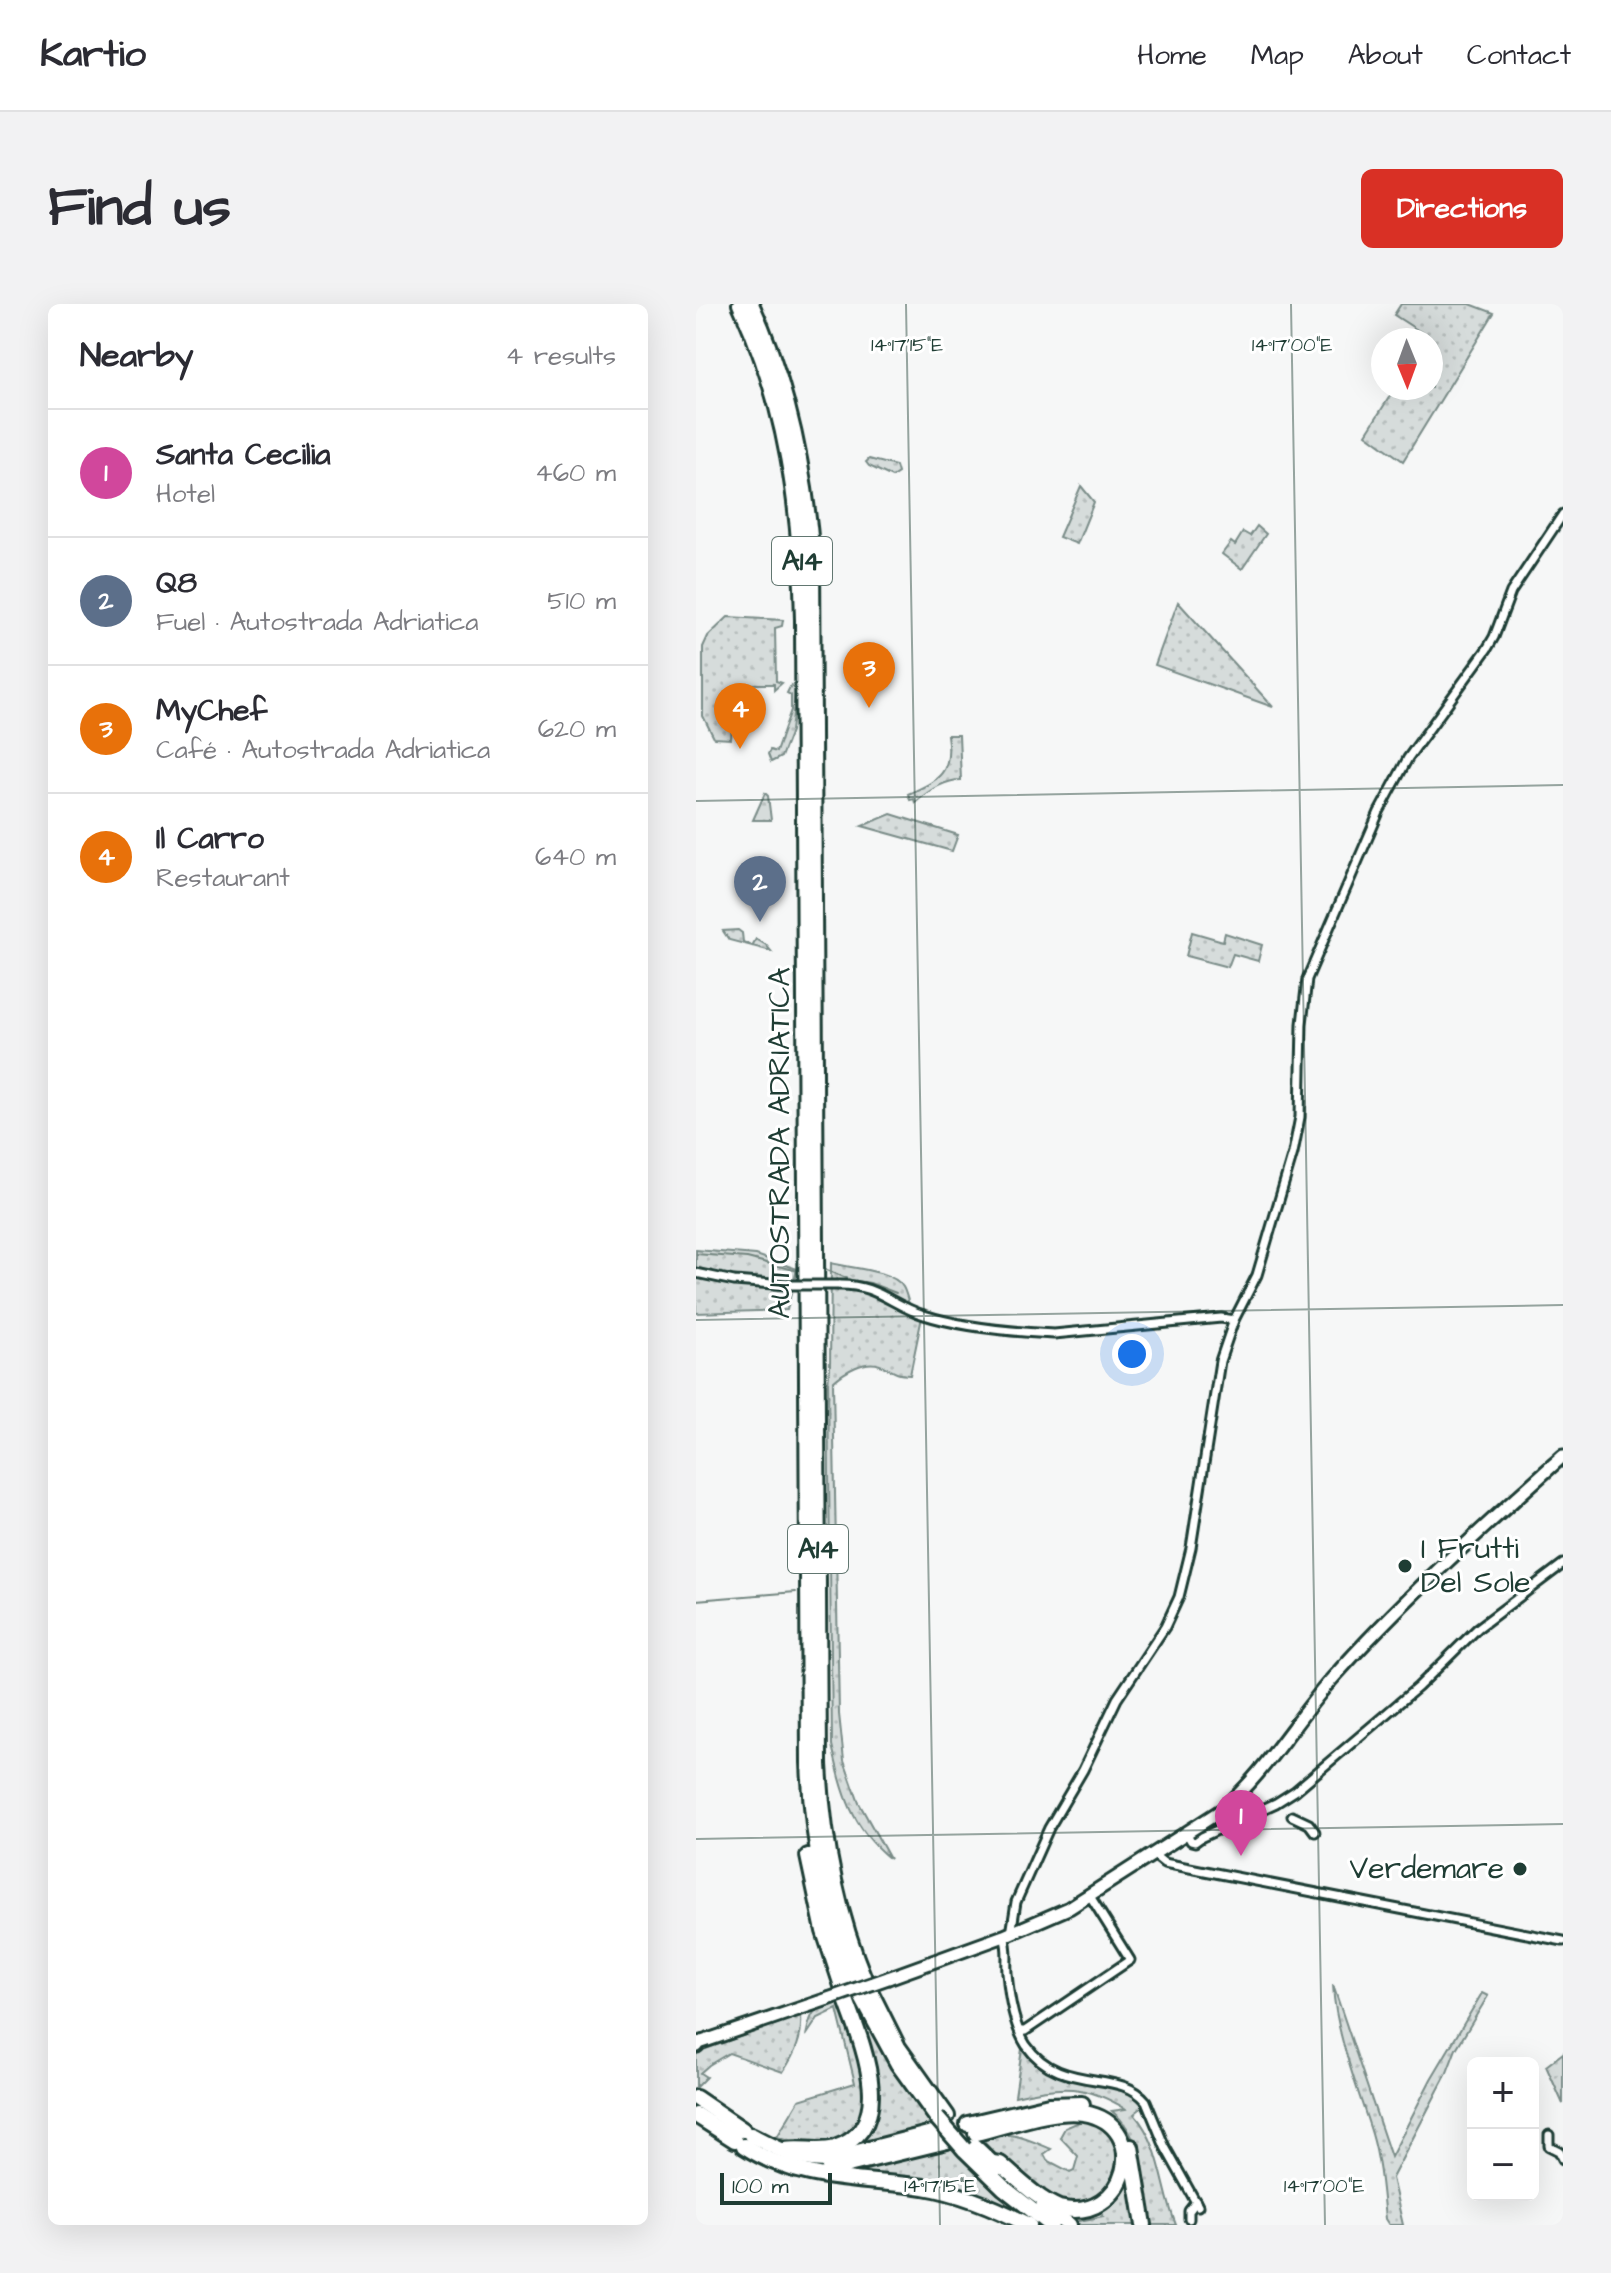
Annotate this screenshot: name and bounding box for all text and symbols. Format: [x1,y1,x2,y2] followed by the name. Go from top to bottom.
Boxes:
[40,29,146,81] text: Kartio
[1137,36,1207,75] text: Home
[1251,36,1304,75] text: Map
[1348,36,1423,75] text: About
[1467,36,1571,75] text: Contact
[48,169,231,247] text: Find us
[1361,169,1563,248] button: Directions
[1371,328,1443,400] north arrow
[871,331,943,359] text: 14°17'15"E
[1252,331,1332,359] text: 14°17'00"E
[80,332,194,380] text: Nearby
[506,338,616,374] text: 4 results
[156,434,330,476] text: Santa Cecilia
[104,455,108,491] text: 1
[535,455,616,491] text: 460 m
[156,476,215,512] text: Hotel
[772,537,832,585] road number: A14
[156,562,197,604] text: Q8
[99,583,113,619] text: 2
[547,583,616,619] text: 510 m
[156,604,479,640] text: Fuel · Autostrada Adriatica
[843,642,895,708] pin: 3
[714,683,766,749] pin: 4
[156,690,267,732] text: MyChef
[99,711,113,747] text: 3
[538,711,616,747] text: 620 m
[156,732,490,768] text: Café · Autostrada Adriatica
[156,818,264,860] text: Il Carro
[97,839,115,875] text: 4
[535,839,616,875] text: 640 m
[734,856,786,922] pin: 2
[156,860,290,896] text: Restaurant
[759,967,801,1319] street label: AUTOSTRADA ADRIATICA
[1112,1334,1152,1374] your location
[788,1525,848,1573] road number: A14
[1421,1528,1531,1604] place label: I Frutti Del Sole
[1396,1557,1414,1575] marker: I Frutti Del Sole
[1215,1790,1267,1856] pin: 1
[1349,1848,1504,1890] place label: Verdemare
[1511,1860,1529,1878] marker: Verdemare
[1467,2057,1539,2201] map controls
[1467,2057,1539,2129] button: +
[1467,2129,1539,2201] button: −
[720,2169,832,2205] scale bar
[732,2171,789,2202] text: 100 m
[904,2172,976,2200] text: 14°17'15"E
[1284,2172,1364,2200] text: 14°17'00"E

